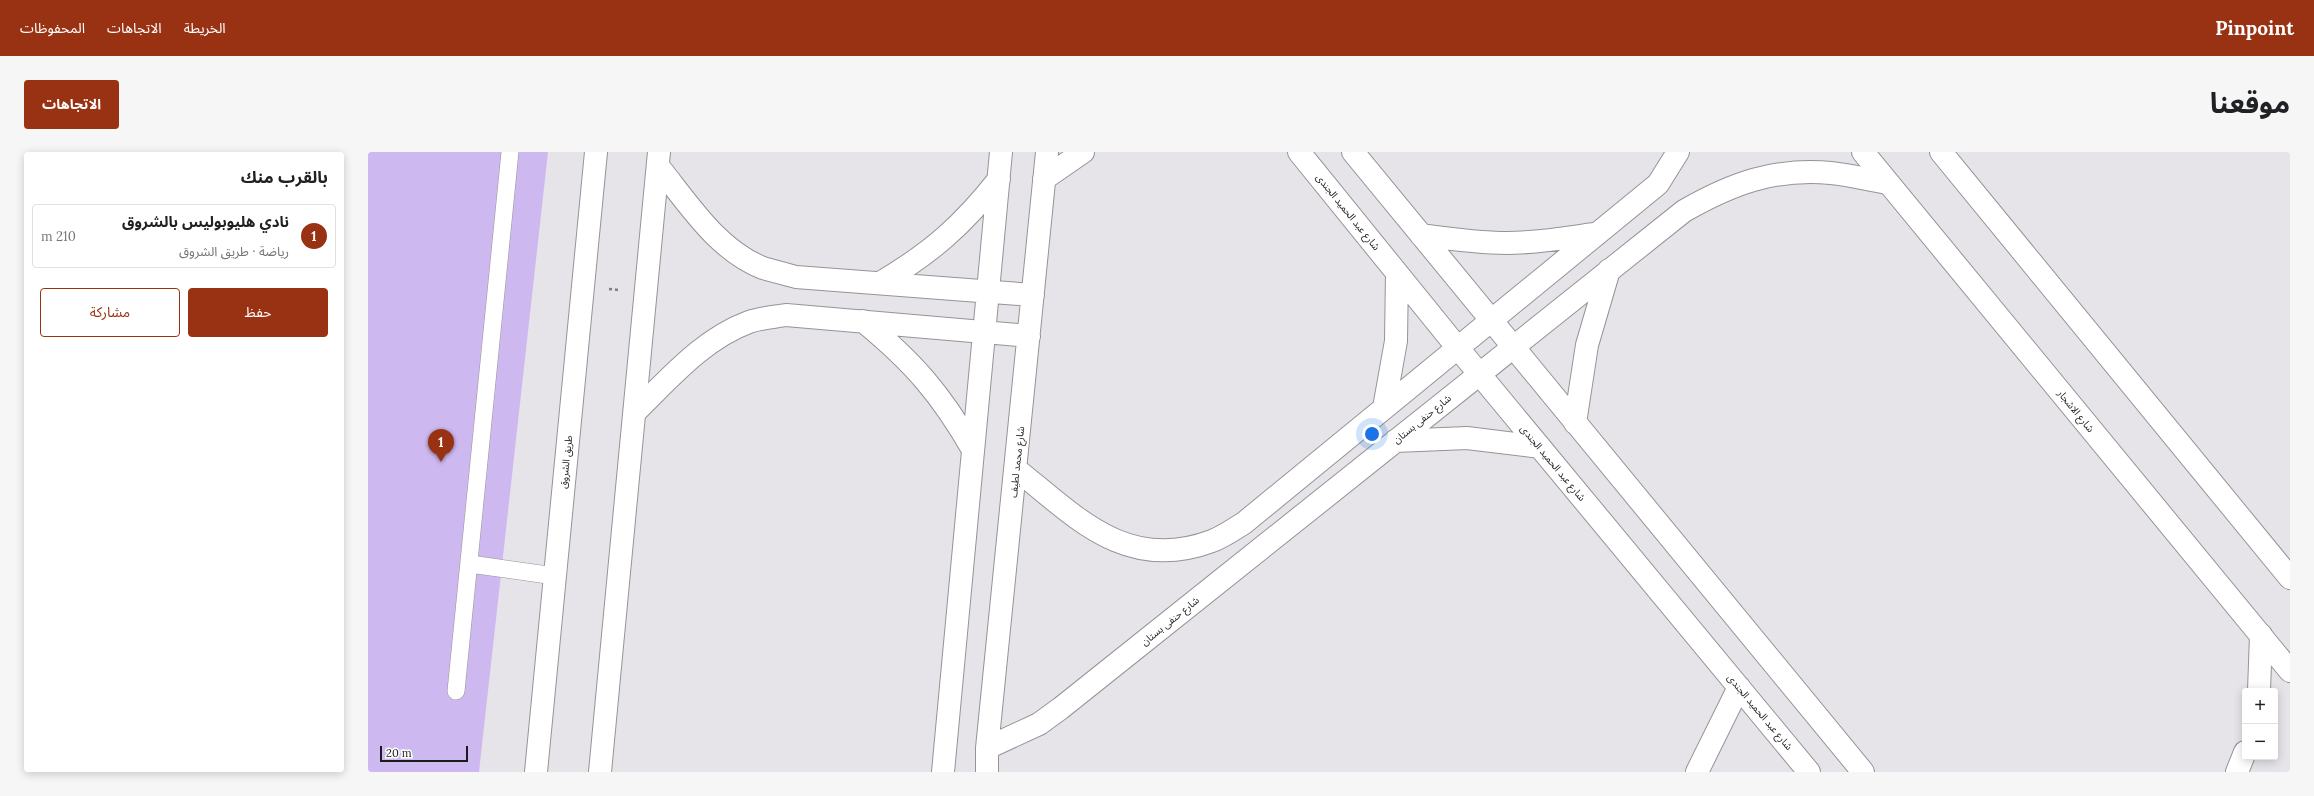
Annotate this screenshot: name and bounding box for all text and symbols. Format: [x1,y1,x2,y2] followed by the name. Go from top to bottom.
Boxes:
[2215,16,2294,40] text: Pinpoint
[20,19,85,37] text: المحفوظات
[107,19,162,37] text: الاتجاهات
[184,19,226,37] text: الخريطة
[24,80,119,129] button: الاتجاهات
[2210,85,2290,121] text: موقعنا
[241,166,328,188] text: بالقرب منك
[1312,171,1383,254] street label: شارع عبد الحميد الجندى
[122,212,289,231] text: نادي هليوبوليس بالشروق
[41,228,76,245] text: 210 m
[311,228,317,245] text: 1
[179,243,289,260] text: رياضة · طريق الشروق
[40,288,180,337] button: مشاركة
[188,288,328,337] button: حفظ
[2053,386,2097,436] street label: شارع الاشجار
[1390,391,1454,447] street label: شارع حنفى بستان
[1517,422,1589,504] street label: شارع عبد الحميد الجندى
[1362,424,1382,444] your location
[1007,425,1028,499] street label: شارع محمد لطيف
[428,429,454,462] pin: 1
[557,434,575,489] street label: طريق الشروق
[1138,593,1202,649] street label: شارع حنفى بستان
[1724,671,1796,753] street label: شارع عبد الحميد الجندى
[2242,688,2278,760] map controls
[2242,688,2278,724] button: +
[2242,724,2278,760] button: −
[380,744,468,763] scale bar
[386,746,411,760] text: 20 m

